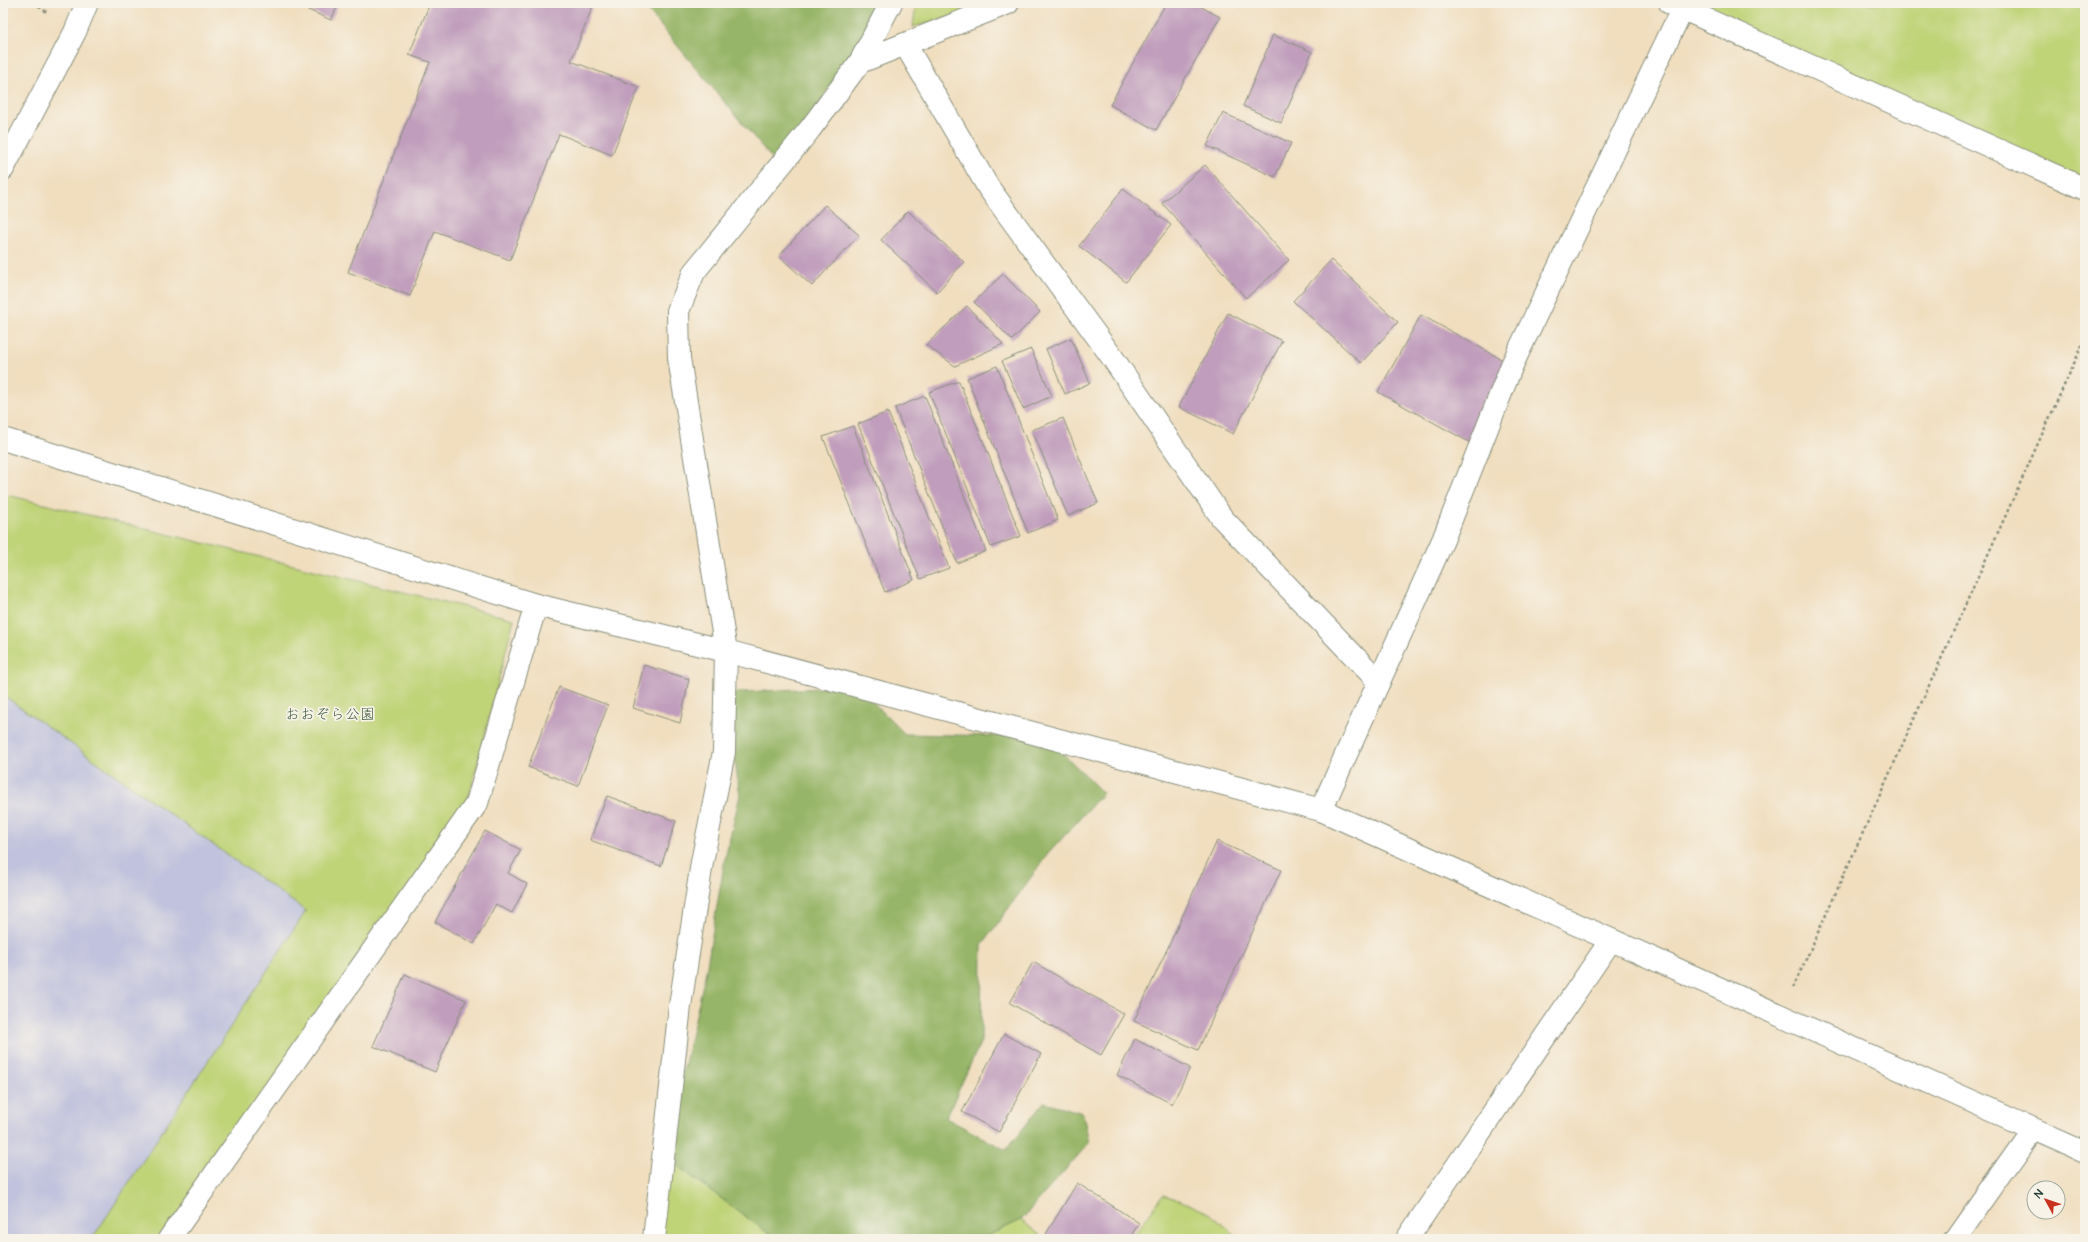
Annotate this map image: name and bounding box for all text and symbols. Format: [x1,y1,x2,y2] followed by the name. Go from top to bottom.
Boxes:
[285,704,375,725] park label: おおぞら公園
[2026,1180,2066,1220] north arrow
[2031,1186,2047,1201] text: N

